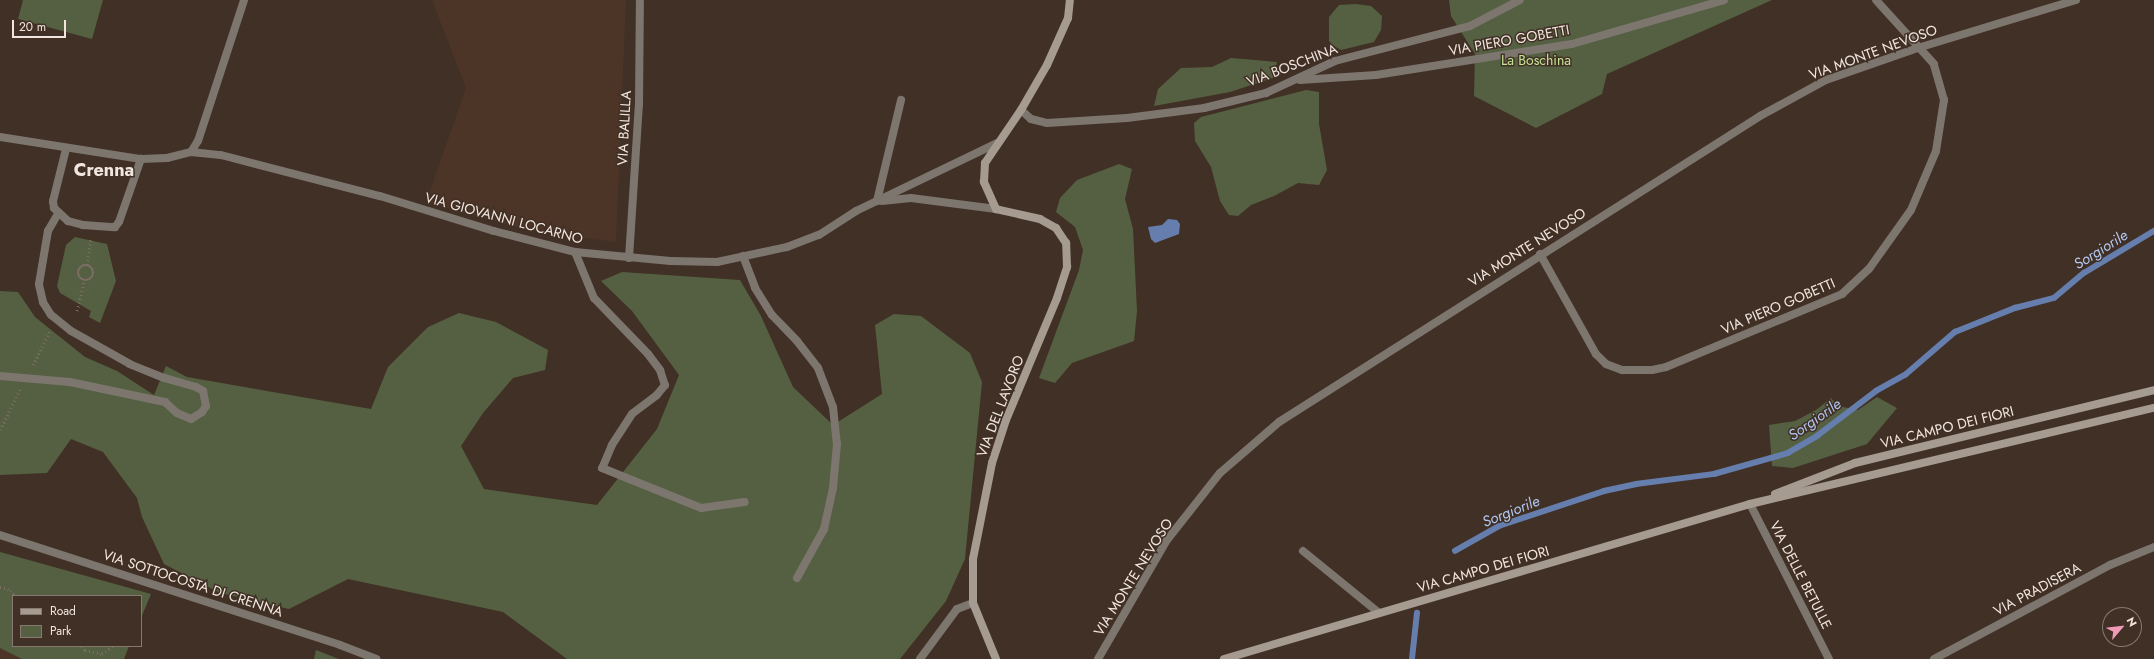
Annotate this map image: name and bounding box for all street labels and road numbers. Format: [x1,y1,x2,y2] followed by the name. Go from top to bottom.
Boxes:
[1447,21,1571,59] street label: VIA PIERO GOBETTI
[1807,21,1939,83] street label: VIA MONTE NEVOSO
[1244,40,1340,90] street label: VIA BOSCHINA
[614,90,634,166] street label: VIA BALILLA
[423,189,585,247] street label: VIA GIOVANNI LOCARNO
[1465,204,1589,290] street label: VIA MONTE NEVOSO
[1718,274,1838,338] street label: VIA PIERO GOBETTI
[973,353,1027,459] street label: VIA DEL LAVORO
[1879,402,2015,452] street label: VIA CAMPO DEI FIORI
[1090,515,1176,639] street label: VIA MONTE NEVOSO
[1767,518,1835,632] street label: VIA DELLE BETULLE
[1415,542,1551,596] street label: VIA CAMPO DEI FIORI
[101,546,285,620] street label: VIA SOTTOCOSTA DI CRENNA
[1991,559,2083,619] street label: VIA PRADISERA

